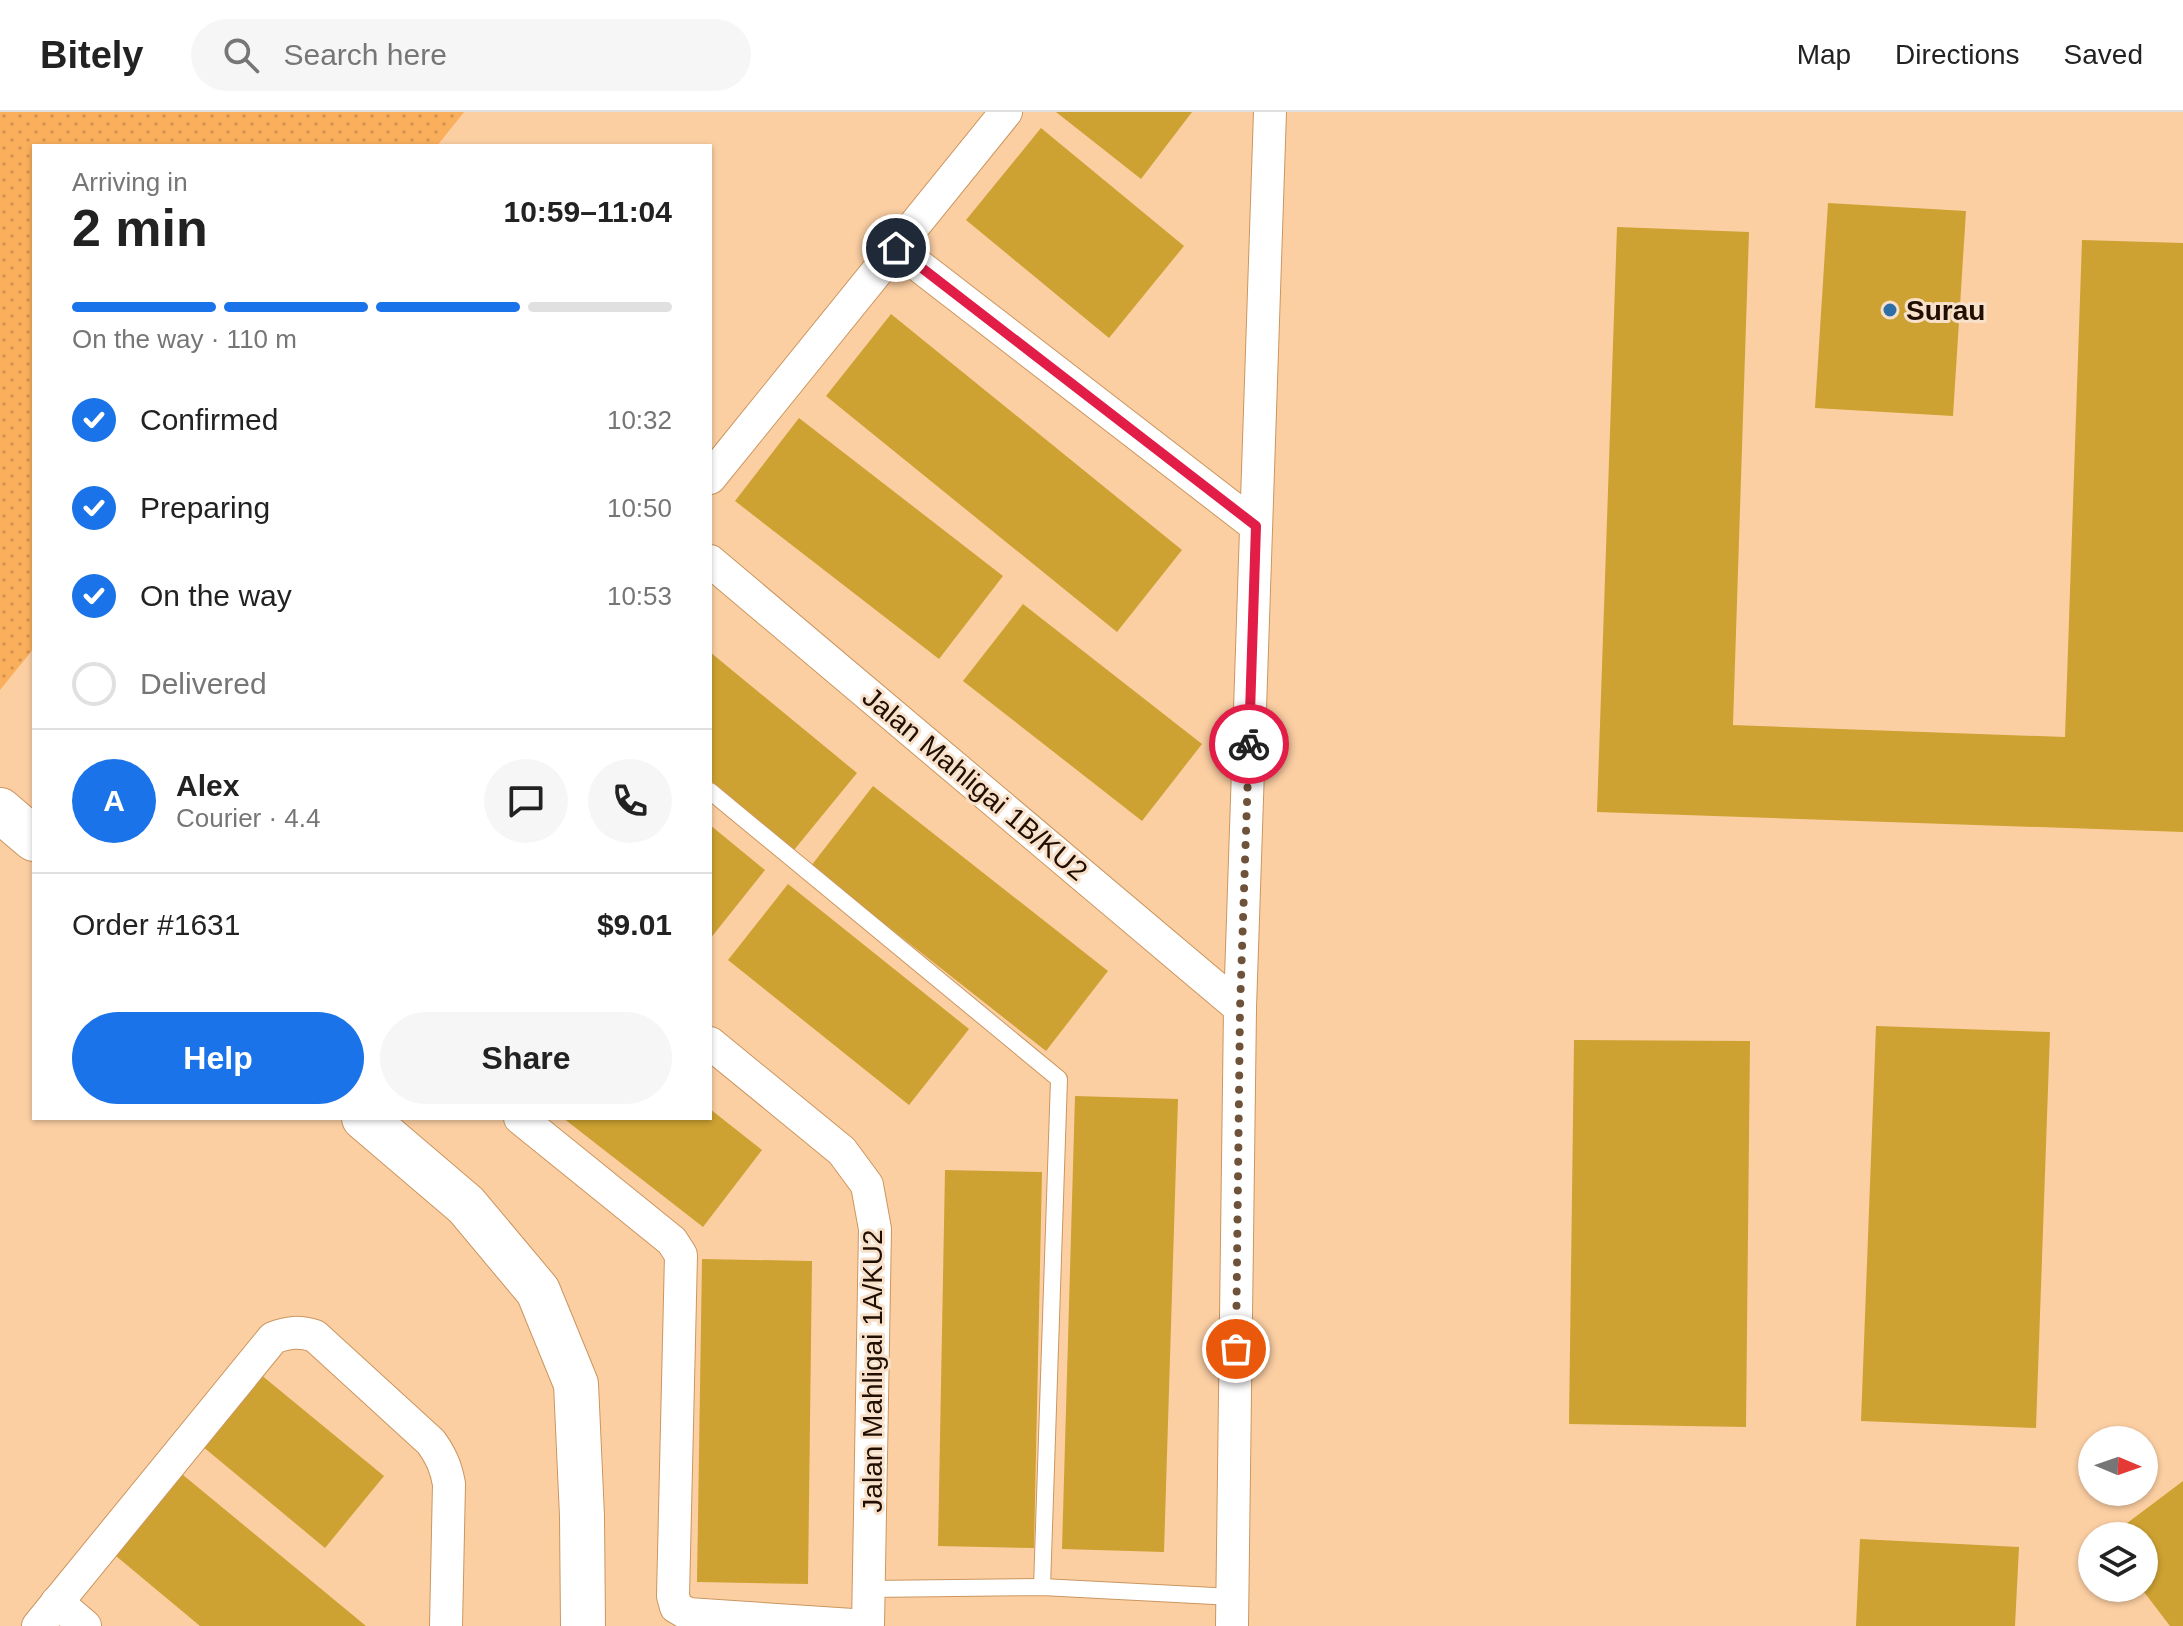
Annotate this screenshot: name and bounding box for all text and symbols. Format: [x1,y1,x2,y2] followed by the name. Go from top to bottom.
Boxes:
[191,19,751,91] search box
[219,33,263,77] icon: search
[40,34,143,76] text: Bitely
[283,38,447,71] text: Search here
[1797,39,1851,70] text: Map
[1895,39,2020,70] text: Directions
[2064,39,2143,70] text: Saved
[72,167,188,197] text: Arriving in
[504,195,672,228] text: 10:59–11:04
[72,199,208,257] text: 2 min
[862,214,930,282] pin
[874,226,918,270] icon: home
[1906,295,1985,326] place label: Surau
[1881,301,1899,319] marker: Surau
[72,324,297,354] text: On the way · 110 m
[72,398,116,442] icon: check
[140,403,278,436] text: Confirmed
[607,405,672,435] text: 10:32
[72,486,116,530] icon: check
[140,491,270,524] text: Preparing
[607,493,672,523] text: 10:50
[72,574,116,618] icon: check
[140,579,292,612] text: On the way
[607,581,672,611] text: 10:53
[140,667,267,700] text: Delivered
[857,681,1093,887] street label: Jalan Mahligai 1B/KU2
[1209,704,1289,784] courier
[1227,722,1271,766] icon: bike
[484,759,568,843] button: chat
[588,759,672,843] button: phone
[176,769,239,802] text: Alex
[103,784,125,817] text: A
[176,803,321,833] text: Courier · 4.4
[72,908,240,941] text: Order #1631
[597,908,672,941] text: $9.01
[72,1012,364,1104] button: Help
[380,1012,672,1104] button: Share
[857,1229,888,1513] street label: Jalan Mahligai 1A/KU2
[1202,1315,1270,1383] pin
[1214,1327,1258,1371] icon: bag
[2078,1426,2158,1506] north arrow
[2078,1426,2158,1602] map controls
[2078,1522,2158,1602] button: layers

